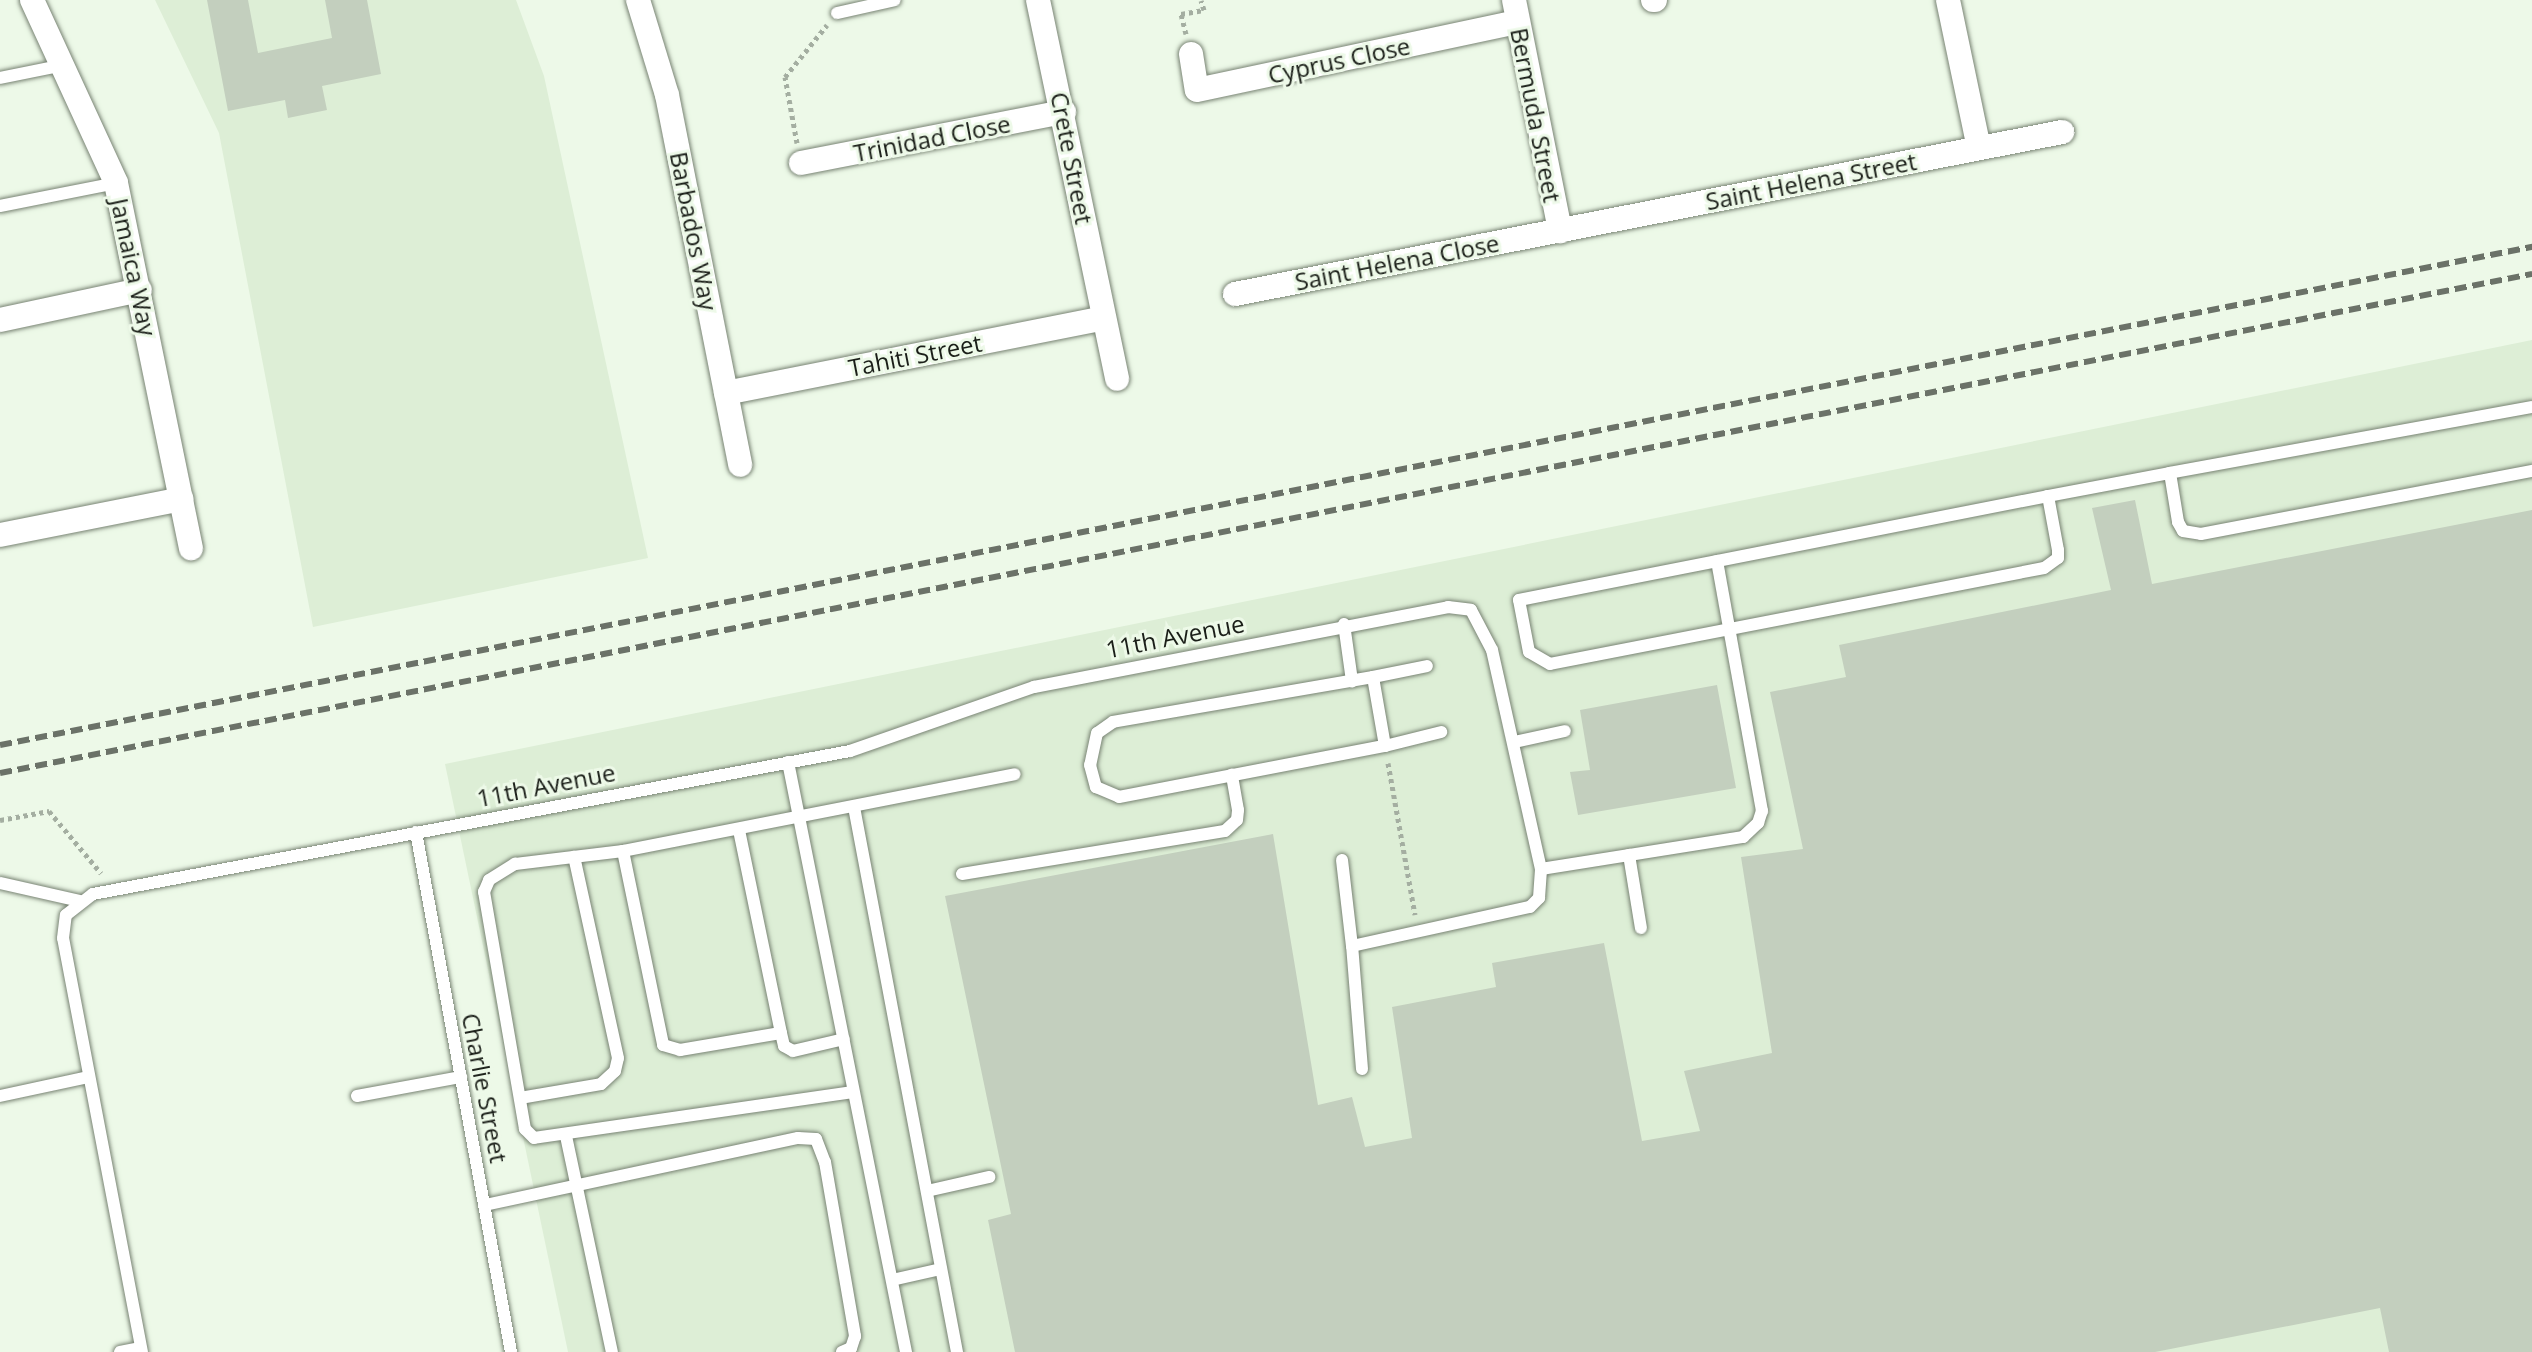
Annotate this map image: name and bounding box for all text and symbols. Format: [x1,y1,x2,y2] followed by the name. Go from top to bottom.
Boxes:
[1505,25,1567,205] street label: Bermuda Street
[1265,31,1413,89] street label: Cyprus Close
[1045,90,1099,226] street label: Crete Street
[851,109,1013,167] street label: Trinidad Close
[1703,146,1919,216] street label: Saint Helena Street
[665,149,723,313] street label: Barbados Way
[105,196,163,338] street label: Jamaica Way
[1292,228,1502,296] street label: Saint Helena Close
[846,328,984,382] street label: Tahiti Street
[1103,608,1247,664] street label: 11th Avenue
[474,757,618,813] street label: 11th Avenue
[456,1011,514,1165] street label: Charlie Street

